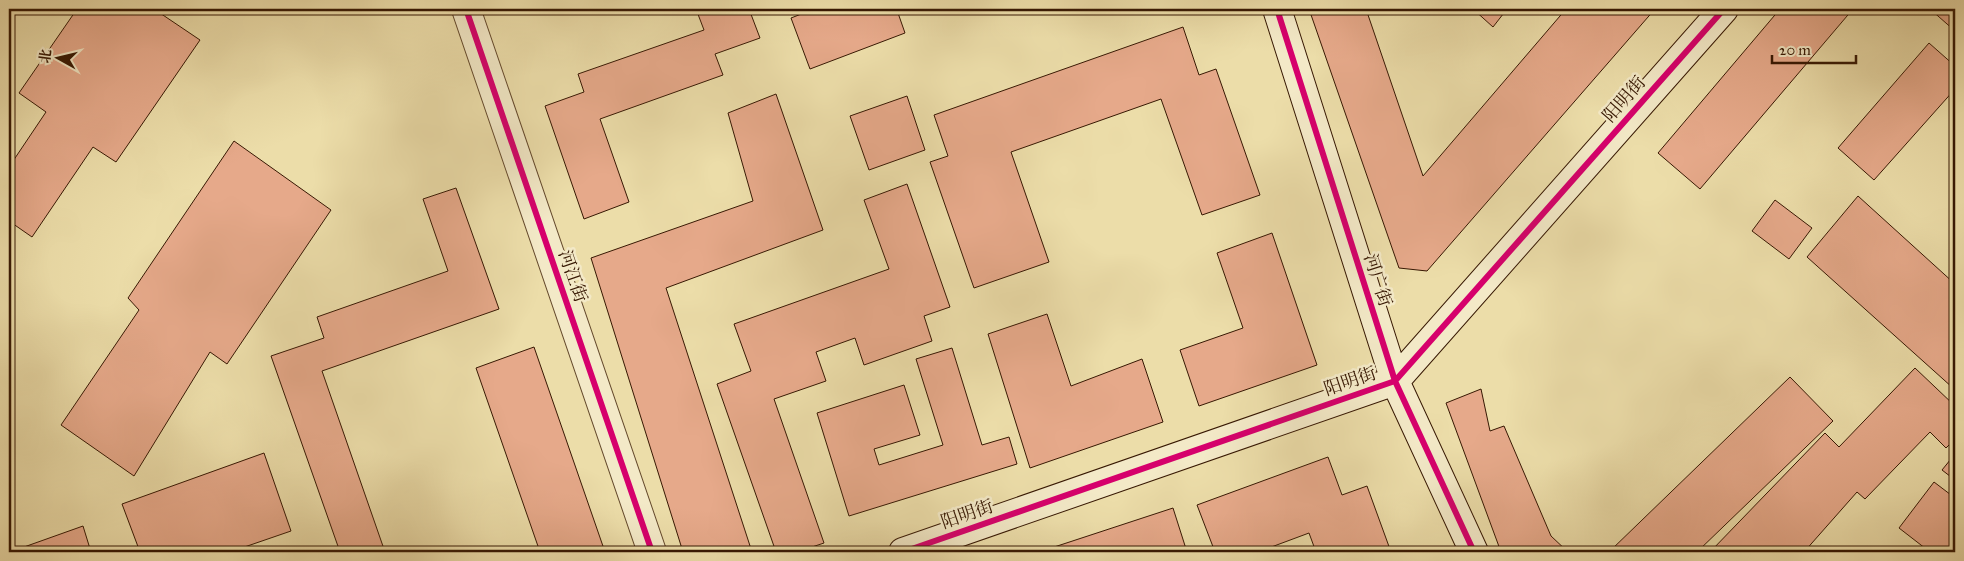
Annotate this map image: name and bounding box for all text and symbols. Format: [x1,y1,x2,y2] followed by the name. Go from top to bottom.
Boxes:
[32,32,82,82] north arrow
[1772,32,1855,64] scale bar
[1779,41,1811,59] text: 20 m
[36,48,55,64] text: 北
[1598,71,1650,127] street label: 阳明街
[554,247,592,305] street label: 河江街
[1359,251,1397,309] street label: 河广街
[1321,362,1379,400] street label: 阳明街
[938,495,996,533] street label: 阳明街

